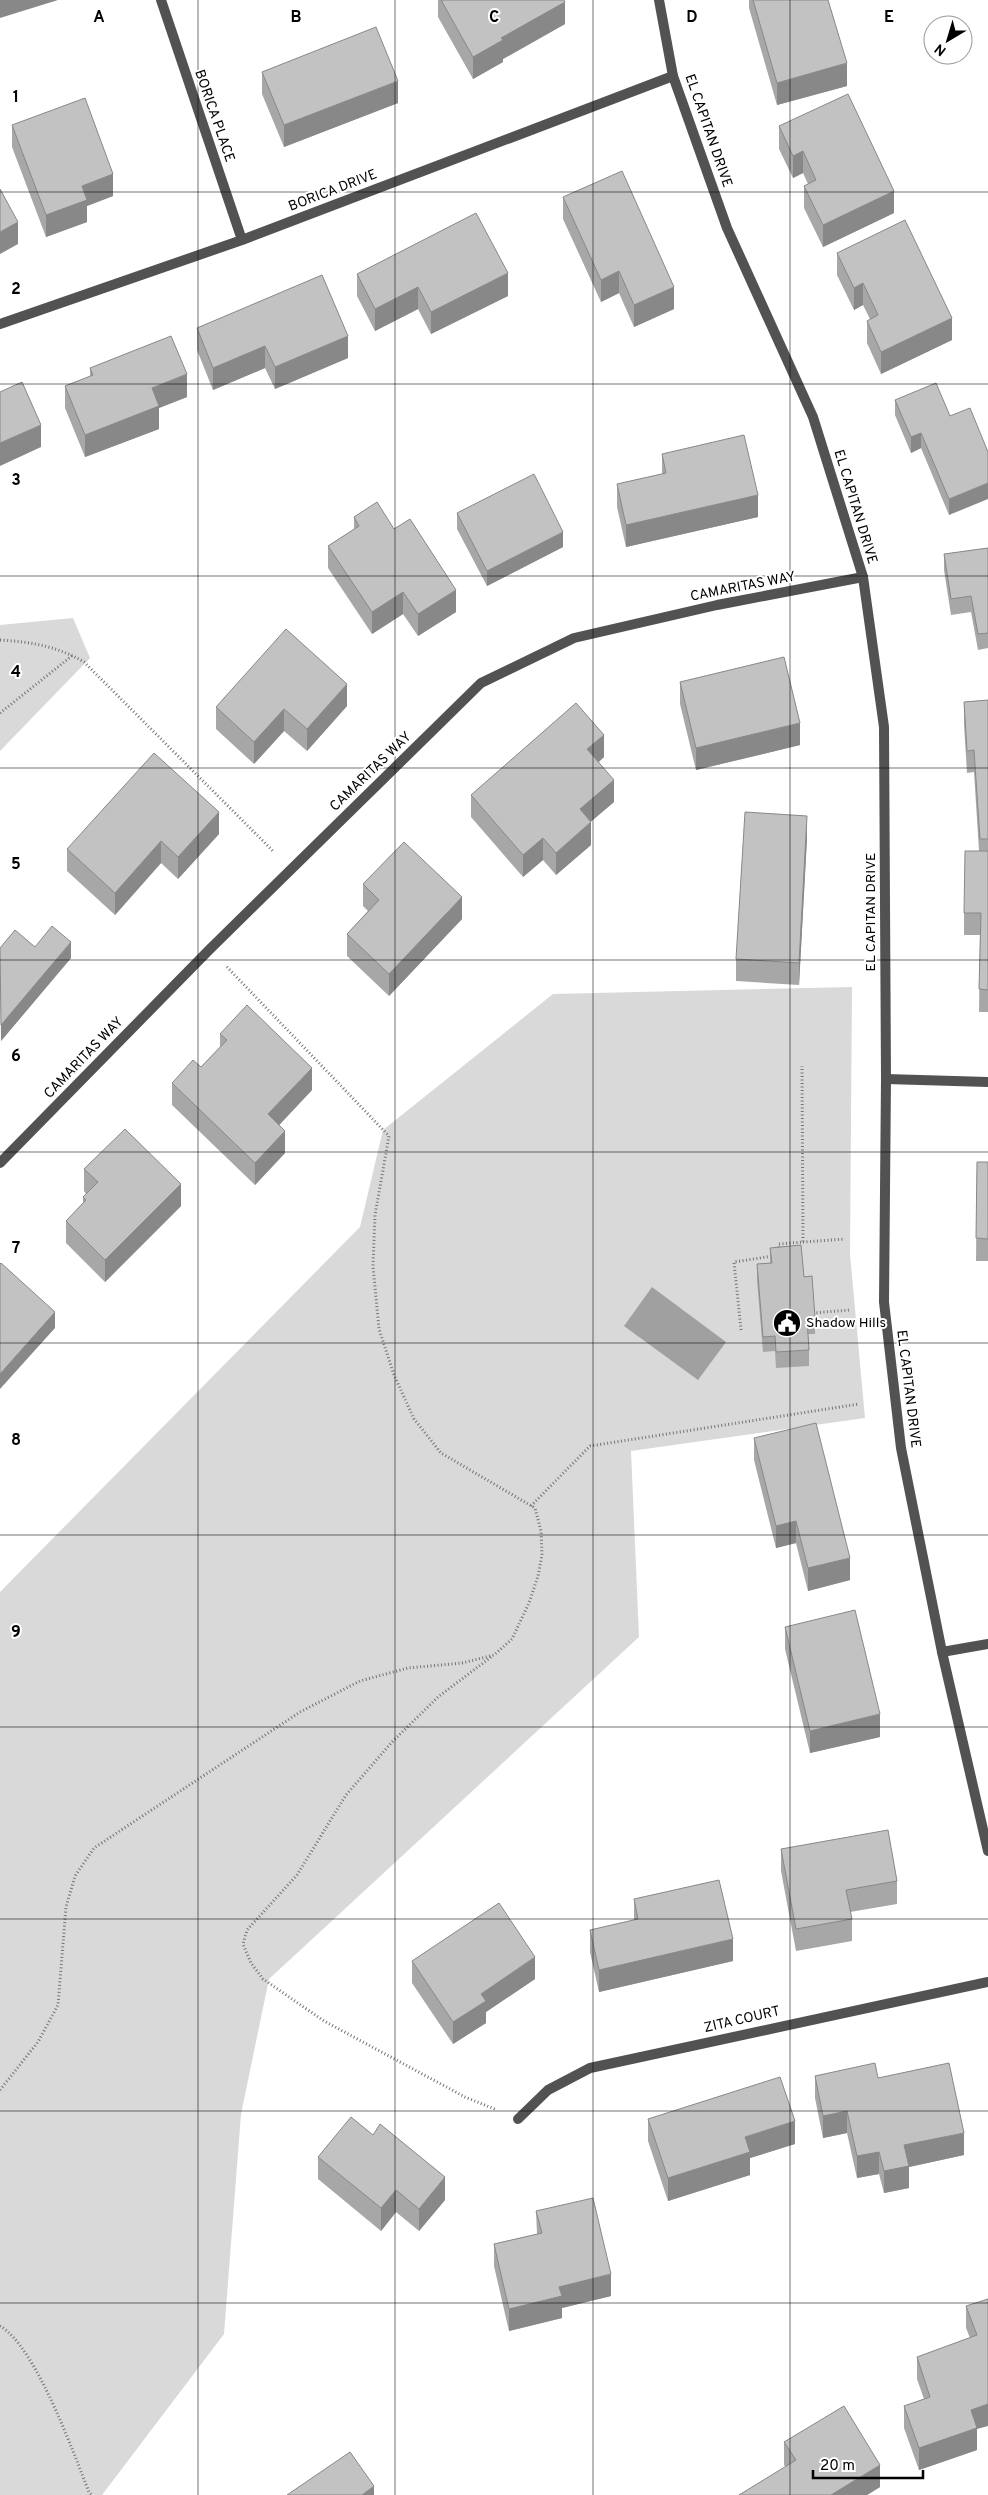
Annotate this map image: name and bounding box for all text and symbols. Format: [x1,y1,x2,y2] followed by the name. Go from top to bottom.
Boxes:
[93,8,105,28] text: A
[290,8,302,28] text: B
[489,8,499,28] text: C
[686,8,698,28] text: D
[884,8,894,28] text: E
[923,15,973,65] north arrow
[932,39,950,59] text: N
[190,68,238,164] street label: BORICA PLACE
[681,72,735,190] street label: EL CAPITAN DRIVE
[13,88,19,108] text: 1
[286,166,380,216] street label: BORICA DRIVE
[11,280,21,300] text: 2
[830,448,880,566] street label: EL CAPITAN DRIVE
[11,471,21,491] text: 3
[689,568,797,606] street label: CAMARITAS WAY
[11,663,21,683] text: 4
[327,729,415,815] street label: CAMARITAS WAY
[863,853,880,971] street label: EL CAPITAN DRIVE
[11,855,21,875] text: 5
[41,1014,127,1102] street label: CAMARITAS WAY
[11,1047,21,1067] text: 6
[12,1239,20,1259] text: 7
[772,1308,802,1338] public building icon: Shadow Hills
[806,1315,886,1332] place label: Shadow Hills
[892,1329,924,1449] street label: EL CAPITAN DRIVE
[11,1431,21,1451] text: 8
[11,1623,21,1643] text: 9
[702,2003,782,2037] street label: ZITA COURT
[813,2448,923,2480] scale bar
[820,2457,855,2476] text: 20 m

